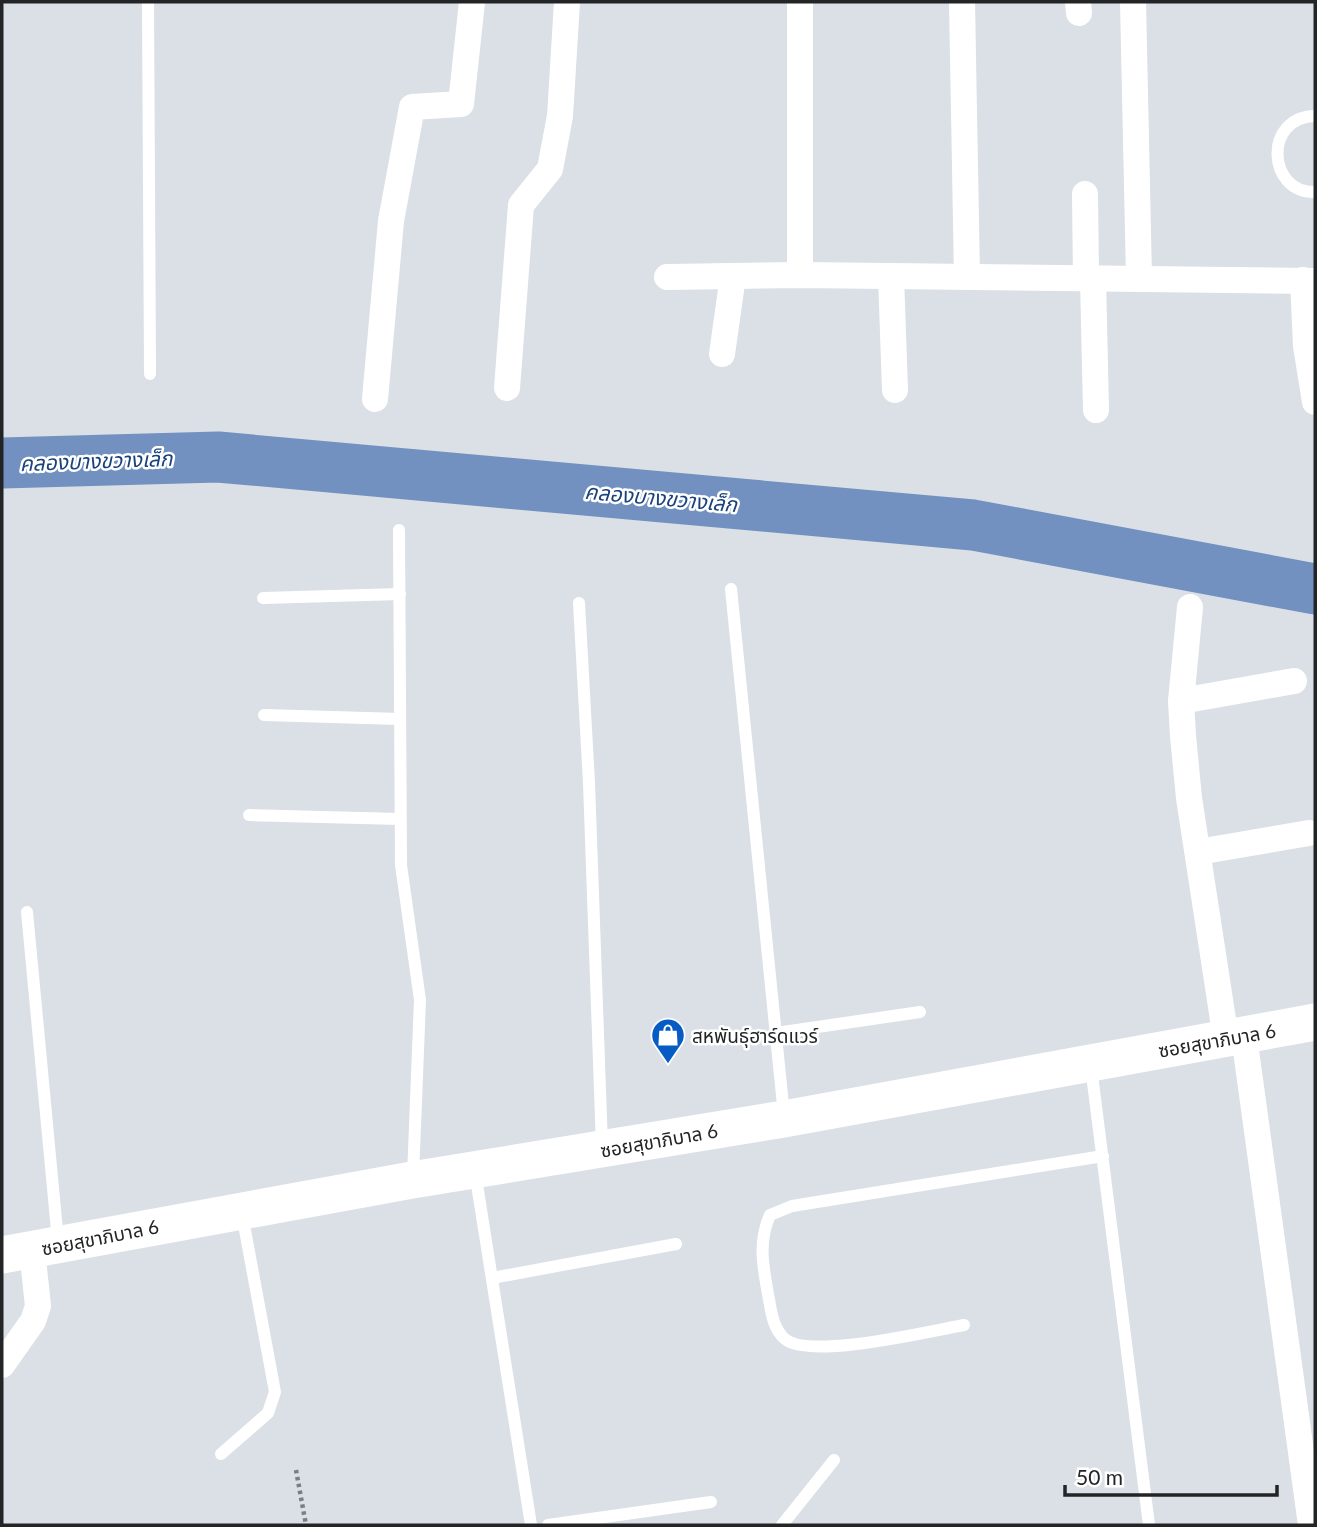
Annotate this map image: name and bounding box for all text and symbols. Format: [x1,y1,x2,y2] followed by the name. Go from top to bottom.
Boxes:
[19,445,174,475] water label: คลองบางขวางเล็ก
[584,478,740,516] water label: คลองบางขวางเล็ก
[649,1016,687,1065] shop icon: สหพันธุ์ฮาร์ดแวร์
[1156,1018,1278,1063] street label: ซอยสุขาภิบาล 6
[692,1024,819,1048] place label: สหพันธุ์ฮาร์ดแวร์
[598,1118,720,1163] street label: ซอยสุขาภิบาล 6
[39,1214,161,1261] street label: ซอยสุขาภิบาล 6
[1065,1454,1277,1498] scale bar
[1076,1464,1123,1489] text: 50 m

